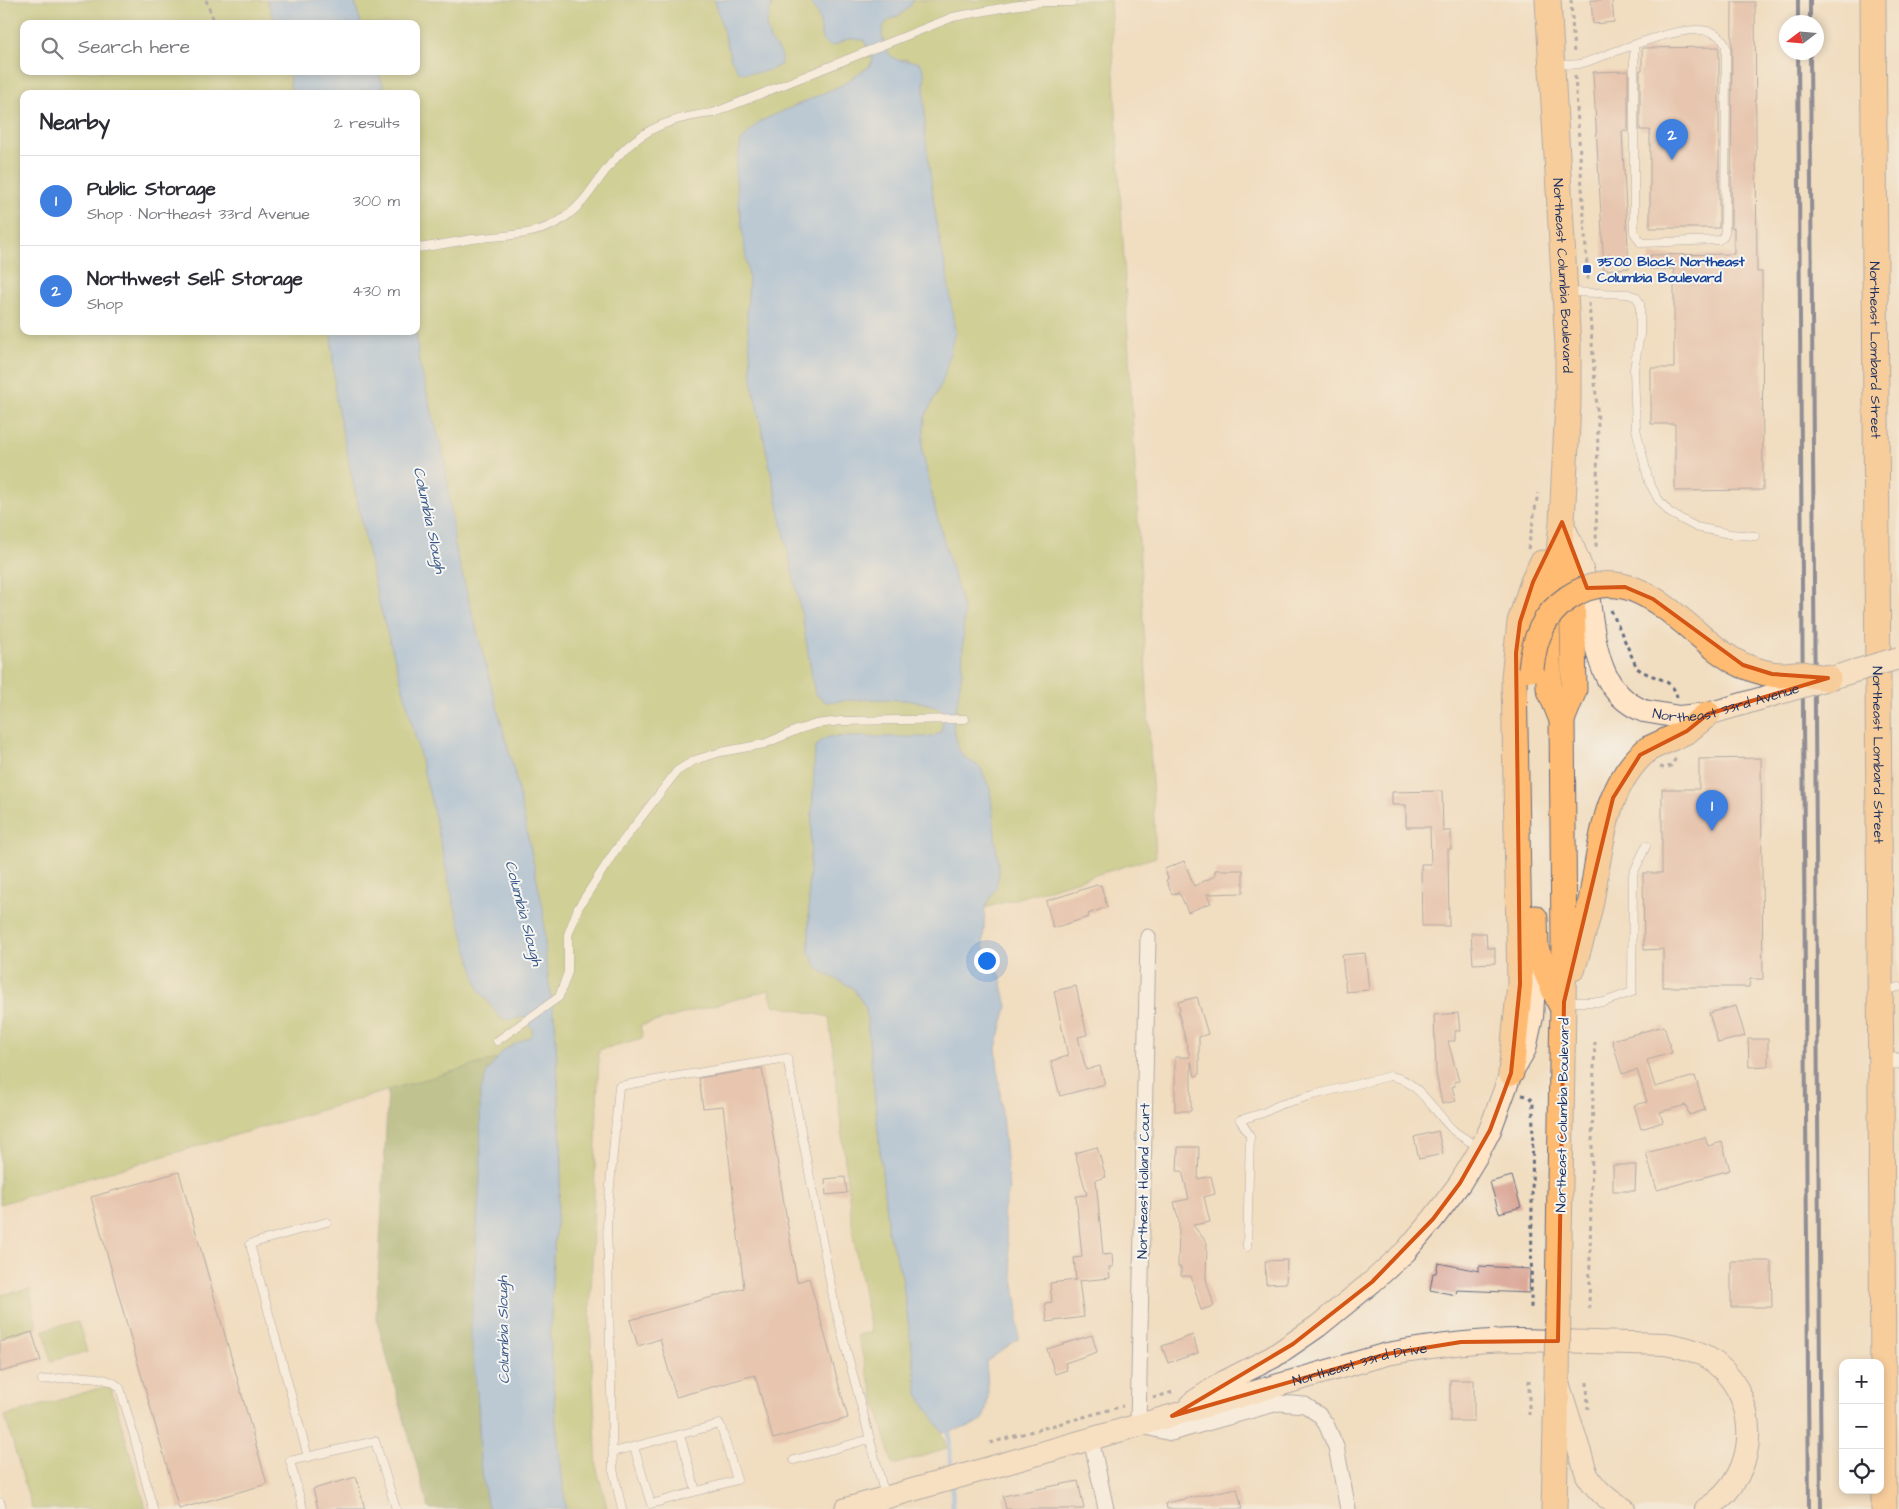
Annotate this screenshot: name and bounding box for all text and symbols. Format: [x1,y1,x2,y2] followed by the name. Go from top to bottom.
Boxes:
[1779,15,1824,60] north arrow
[20,20,420,75] search box
[38,34,66,62] icon: search
[78,34,190,61] text: Search here
[40,108,110,137] text: Nearby
[334,112,400,134] text: 2 results
[1656,119,1688,160] pin: 2
[87,176,216,203] text: Public Storage
[1547,178,1577,373] street label: Northeast Columbia Boulevard
[55,190,57,212] text: 1
[353,190,400,212] text: 300 m
[87,203,310,225] text: Shop · Northeast 33rd Avenue
[1596,252,1745,288] place label: 3500 Block Northeast Columbia Boulevard
[1864,261,1885,439] street label: Northeast Lombard Street
[1581,263,1593,275] marker: 3500 Block Northeast Columbia Boulevard
[87,266,303,293] text: Northwest Self Storage
[51,280,61,302] text: 2
[352,280,400,302] text: 430 m
[87,293,123,315] text: Shop
[407,465,451,576] water label: Columbia Slough
[1867,666,1888,844] street label: Northeast Lombard Street
[1651,679,1802,728] street label: Northeast 33rd Avenue
[1696,790,1728,831] pin: 1
[498,858,548,969] water label: Columbia Slough
[974,948,1000,974] your location
[1551,1018,1575,1213] street label: Northeast Columbia Boulevard
[1133,1103,1155,1259] street label: Northeast Holland Court
[492,1275,516,1384] water label: Columbia Slough
[1290,1338,1429,1392] street label: Northeast 33rd Drive
[1839,1359,1884,1494] map controls
[1839,1359,1884,1404] button: +
[1839,1404,1884,1449] button: −
[1839,1449,1884,1494] button: locate

